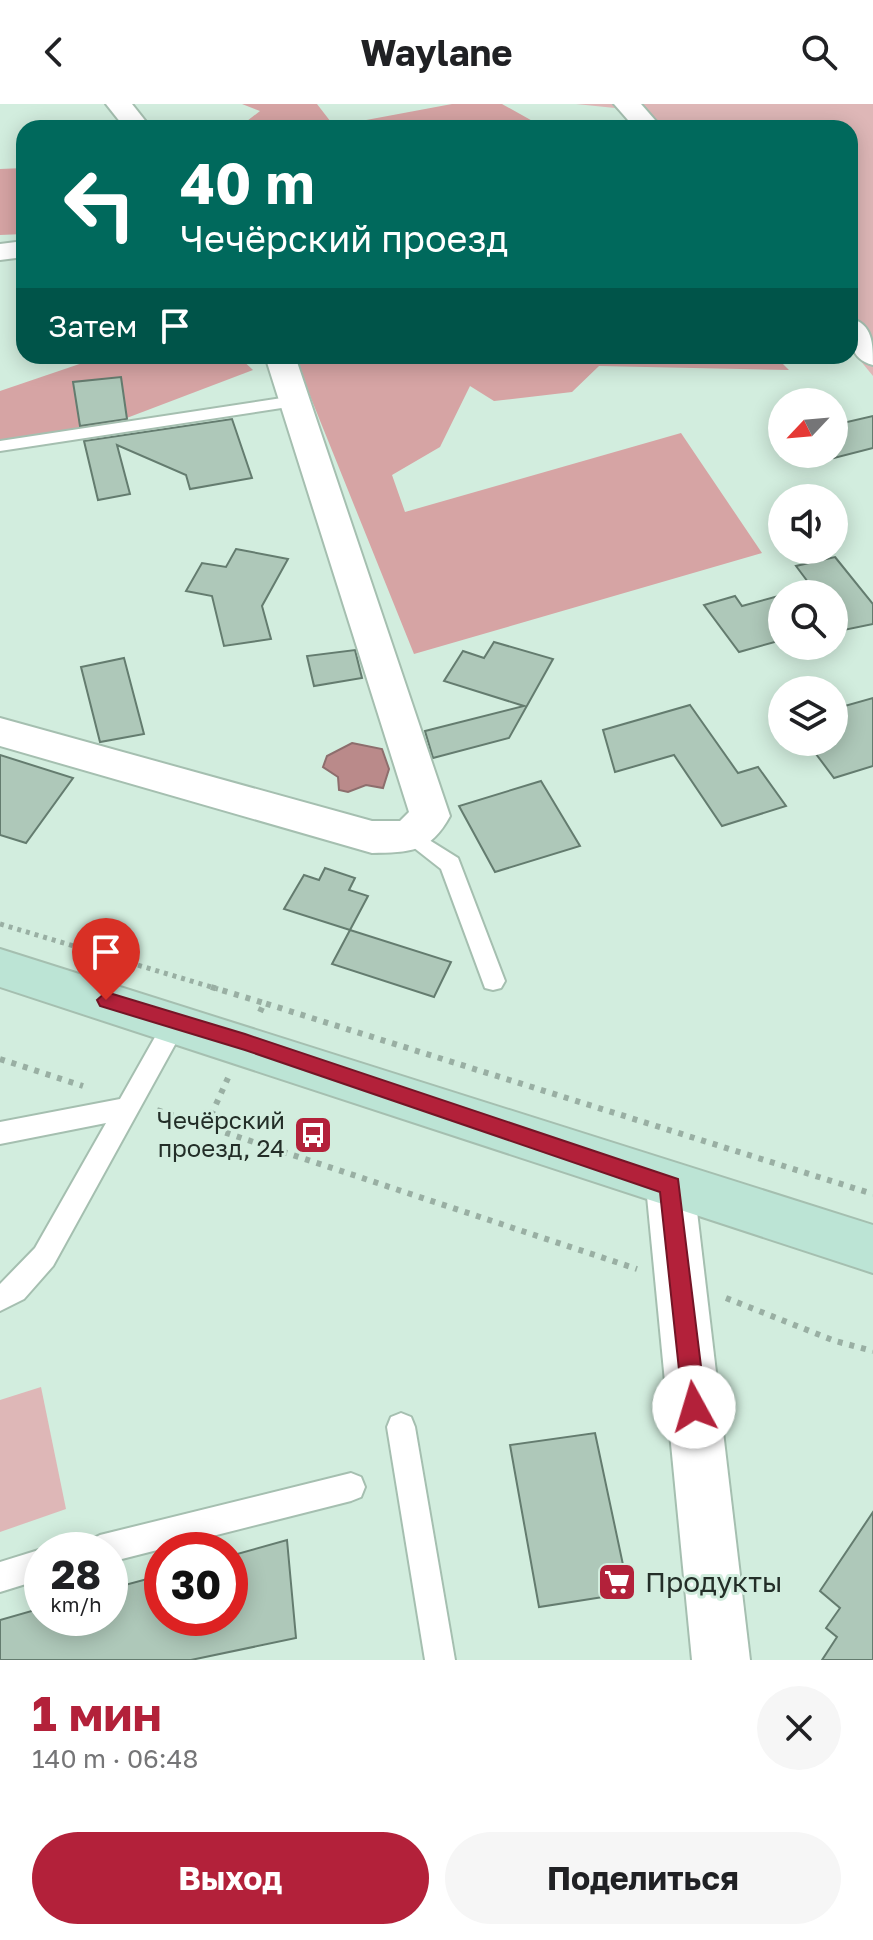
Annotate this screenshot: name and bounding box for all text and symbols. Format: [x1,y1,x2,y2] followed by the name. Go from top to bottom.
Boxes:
[32,30,76,74] icon: back
[797,30,841,74] icon: search
[360,31,513,74] text: Waylane
[180,149,314,216] text: 40 m
[48,152,152,256] icon: left
[180,217,508,260] text: Чечёрский проезд
[153,304,197,348] icon: arrive
[48,308,137,344] text: Затем
[768,388,848,468] north arrow
[768,388,848,756] map controls
[768,484,848,564] button: sound
[768,580,848,660] button: search
[768,676,848,756] button: layers
[72,918,140,1000] pin
[84,930,128,974] icon: arrive
[157,1105,285,1162] place label: Чечёрский проезд, 24
[292,1114,334,1156] bus stop icon: Чечёрский проезд, 24
[652,1365,736,1449] position arrow
[144,1532,248,1636] speed limit sign: 30
[51,1550,101,1598] text: 28
[596,1561,638,1603] supermarket icon: Продукты
[645,1565,782,1598] place label: Продукты
[51,1592,101,1616] text: km/h
[32,1684,162,1742] text: 1 мин
[757,1686,841,1770] button: close
[32,1743,198,1774] text: 140 m · 06:48
[32,1832,429,1924] button: Выход
[445,1832,841,1924] button: Поделиться

